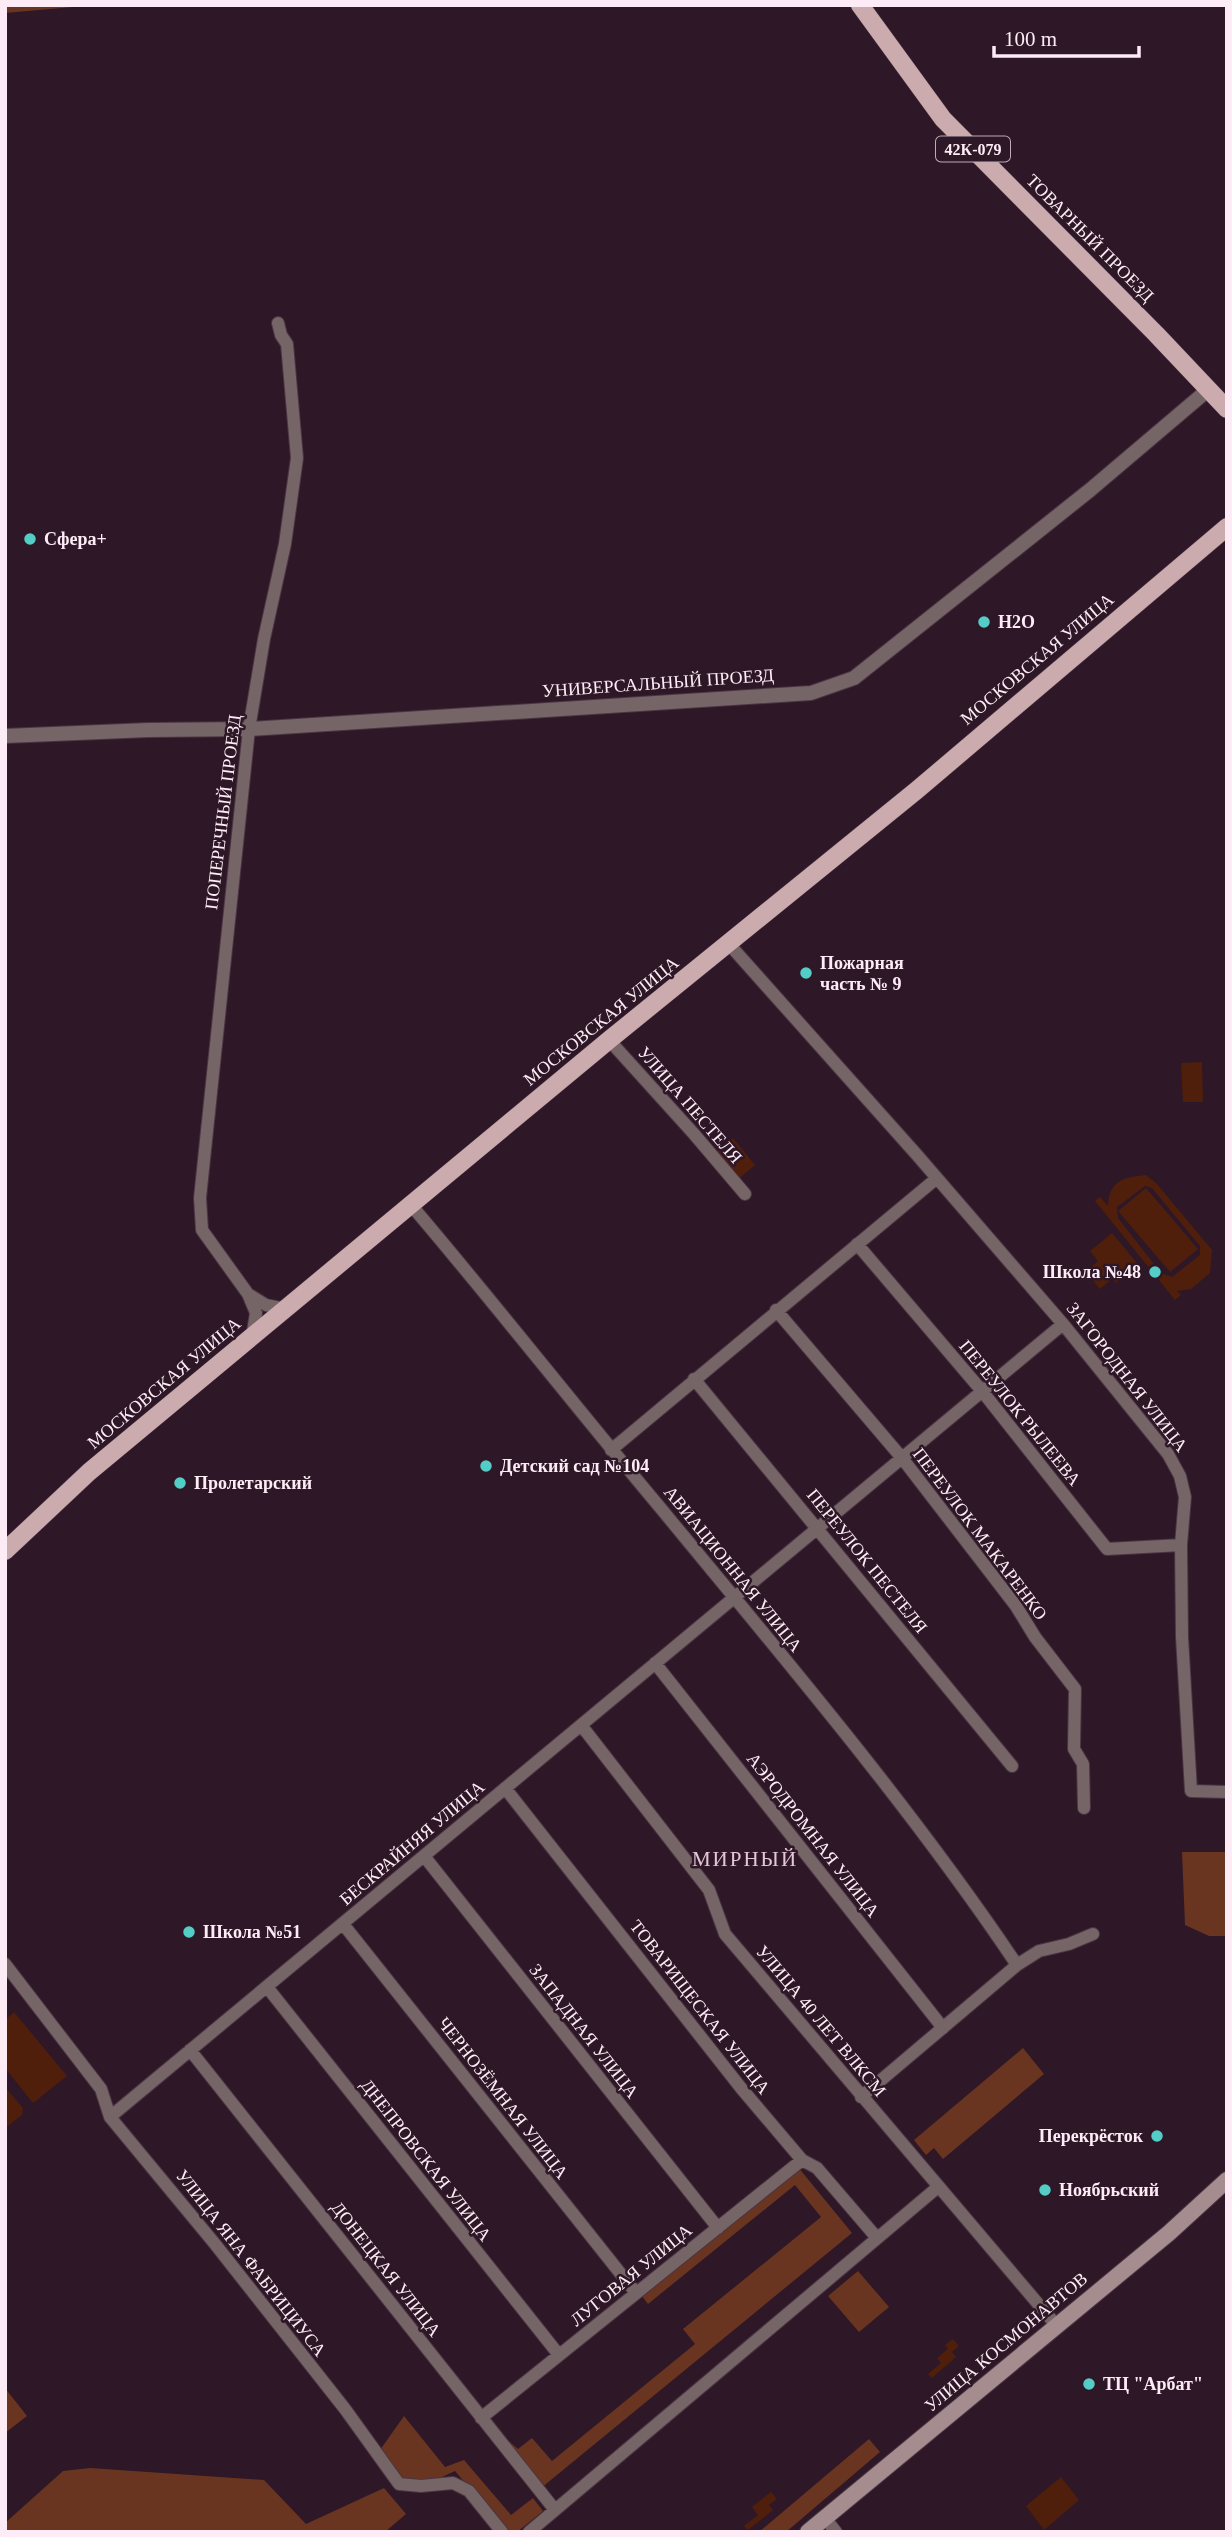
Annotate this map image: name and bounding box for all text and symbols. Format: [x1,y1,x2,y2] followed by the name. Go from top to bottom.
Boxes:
[994,14,1139,58] scale bar
[1004,27,1057,51] text: 100 m
[936,136,1010,162] road number: 42К-079
[1022,170,1158,306] street label: ТОВАРНЫЙ ПРОЕЗД
[44,529,107,549] place label: Сфера+
[22,531,38,547] marker: Сфера+
[957,589,1117,729] street label: МОСКОВСКАЯ УЛИЦА
[998,612,1035,632] place label: Н2О
[976,614,992,630] marker: Н2О
[541,665,775,701] street label: УНИВЕРСАЛЬНЫЙ ПРОЕЗД
[201,713,245,911] street label: ПОПЕРЕЧНЫЙ ПРОЕЗД
[520,952,682,1090] street label: МОСКОВСКАЯ УЛИЦА
[820,953,904,994] place label: Пожарная часть № 9
[798,965,814,981] marker: Пожарная часть № 9
[634,1042,746,1168] street label: УЛИЦА ПЕСТЕЛЯ
[1043,1262,1141,1282] place label: Школа №48
[1147,1264,1163,1280] marker: Школа №48
[1062,1298,1192,1456] street label: ЗАГОРОДНАЯ УЛИЦА
[84,1313,244,1453] street label: МОСКОВСКАЯ УЛИЦА
[955,1336,1085,1490] street label: ПЕРЕУЛОК РЫЛЕЕВА
[909,1444,1051,1624] street label: ПЕРЕУЛОК МАКАРЕНКО
[500,1456,649,1476] place label: Детский сад №104
[478,1458,494,1474] marker: Детский сад №104
[194,1473,312,1493] place label: Пролетарский
[172,1475,188,1491] marker: Пролетарский
[660,1482,806,1656] street label: АВИАЦИОННАЯ УЛИЦА
[803,1485,931,1637] street label: ПЕРЕУЛОК ПЕСТЕЛЯ
[743,1749,883,1921] street label: АЭРОДРОМНАЯ УЛИЦА
[336,1777,488,1909] street label: БЕСКРАЙНЯЯ УЛИЦА
[692,1847,798,1871] district label: МИРНЫЙ
[626,1916,774,2098] street label: ТОВАРИЩЕСКАЯ УЛИЦА
[203,1922,301,1942] place label: Школа №51
[181,1924,197,1940] marker: Школа №51
[752,1942,890,2100] street label: УЛИЦА 40 ЛЕТ ВЛКСМ
[525,1960,643,2102] street label: ЗАПАДНАЯ УЛИЦА
[434,2013,572,2183] street label: ЧЕРНОЗЁМНАЯ УЛИЦА
[357,2075,495,2245] street label: ДНЕПРОВСКАЯ УЛИЦА
[1039,2126,1144,2146] place label: Перекрёсток
[1149,2128,1165,2144] marker: Перекрёсток
[172,2166,330,2360] street label: УЛИЦА ЯНА ФАБРИЦИУСА
[1059,2180,1159,2200] place label: Ноябрьский
[1037,2182,1053,2198] marker: Ноябрьский
[327,2198,445,2340] street label: ДОНЕЦКАЯ УЛИЦА
[566,2220,696,2330] street label: ЛУГОВАЯ УЛИЦА
[921,2268,1091,2416] street label: УЛИЦА КОСМОНАВТОВ
[1103,2374,1203,2394] place label: ТЦ "Арбат"
[1081,2376,1097,2392] marker: ТЦ "Арбат"

